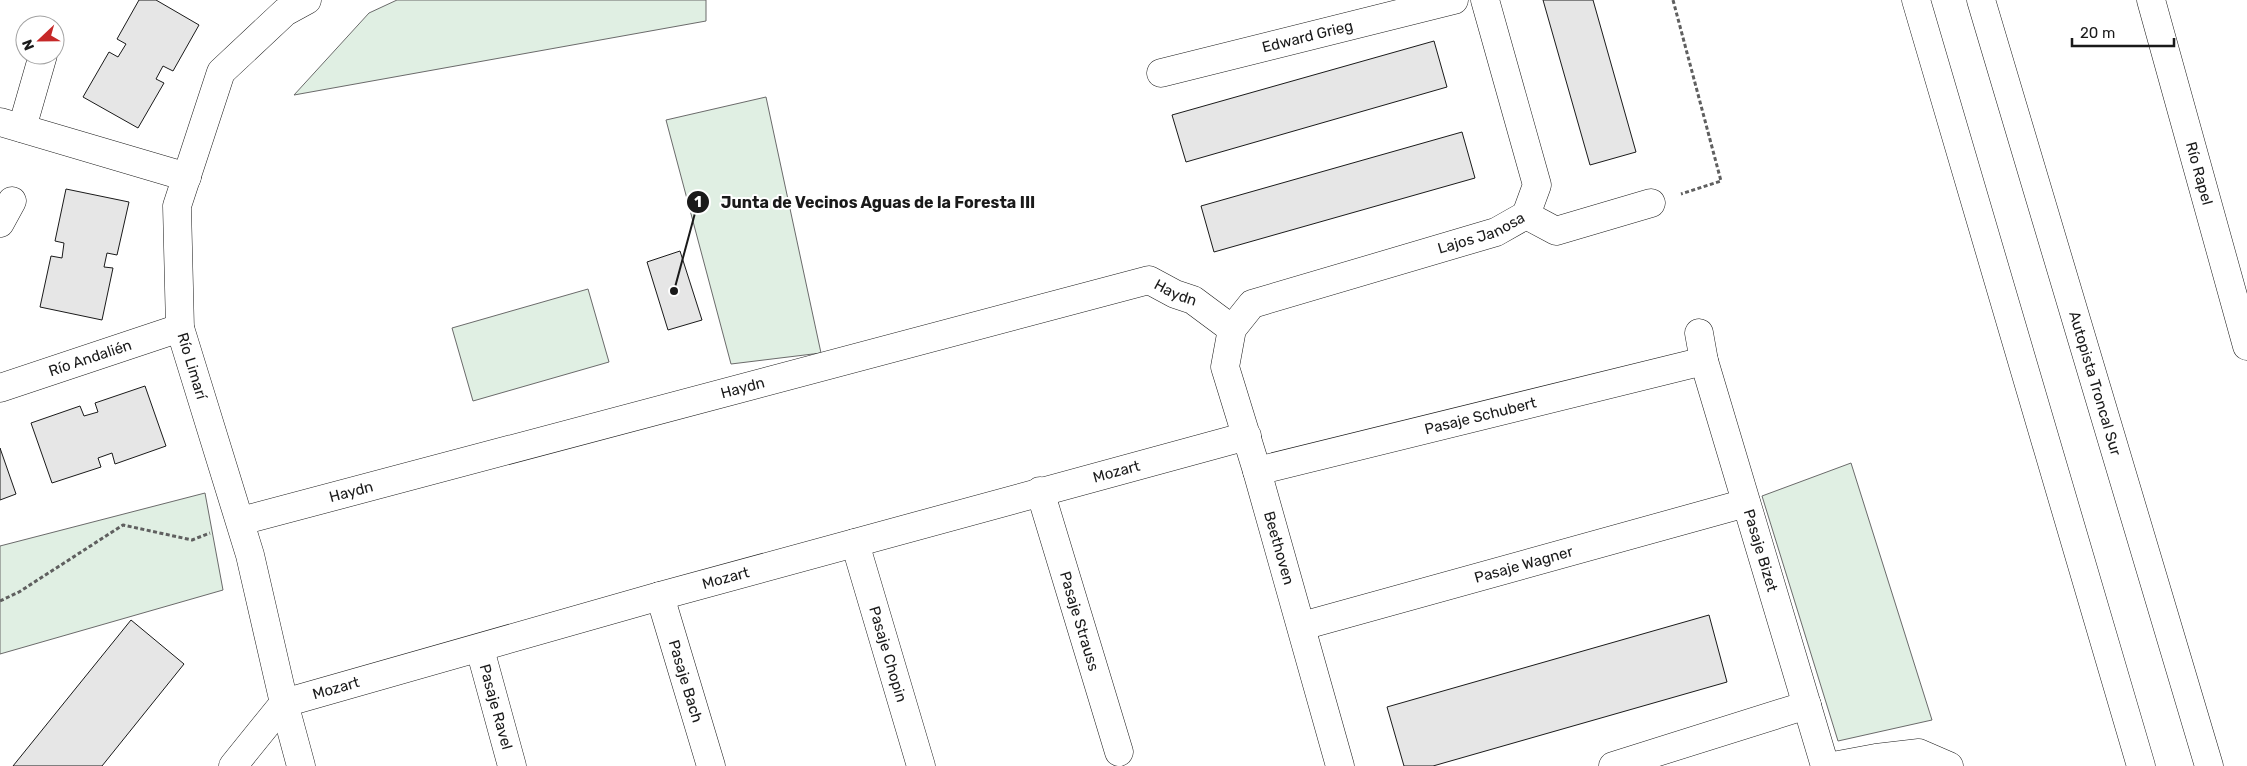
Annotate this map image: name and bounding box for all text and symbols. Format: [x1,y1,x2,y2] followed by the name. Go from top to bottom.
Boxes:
[15,15,65,65] north arrow
[2072,15,2174,47] scale bar
[1260,17,1355,56] street label: Edward Grieg
[2080,24,2115,42] text: 20 m
[19,37,38,53] text: N
[2182,140,2216,207] street label: Río Rapel
[686,187,1046,218] callout: Junta de Vecinos Aguas de la Foresta III
[694,193,702,211] text: 1
[721,193,1035,212] text: Junta de Vecinos Aguas de la Foresta III
[1436,209,1528,258] street label: Lajos Janosa
[1151,275,1199,310] street label: Haydn
[2065,309,2125,458] street label: Autopista Troncal Sur
[173,330,211,403] street label: Río Limarí
[46,336,134,380] street label: Río Andalién
[719,373,767,402] street label: Haydn
[1423,394,1538,438] street label: Pasaje Schubert
[1091,457,1142,487] street label: Mozart
[327,477,375,506] street label: Haydn
[1740,507,1781,594] street label: Pasaje Bizet
[1260,509,1298,587] street label: Beethoven
[1472,542,1575,587] street label: Pasaje Wagner
[700,563,751,593] street label: Mozart
[1056,569,1103,673] street label: Pasaje Strauss
[865,604,911,704] street label: Pasaje Chopin
[665,638,706,725] street label: Pasaje Bach
[476,662,516,752] street label: Pasaje Ravel
[310,673,362,703] street label: Mozart

